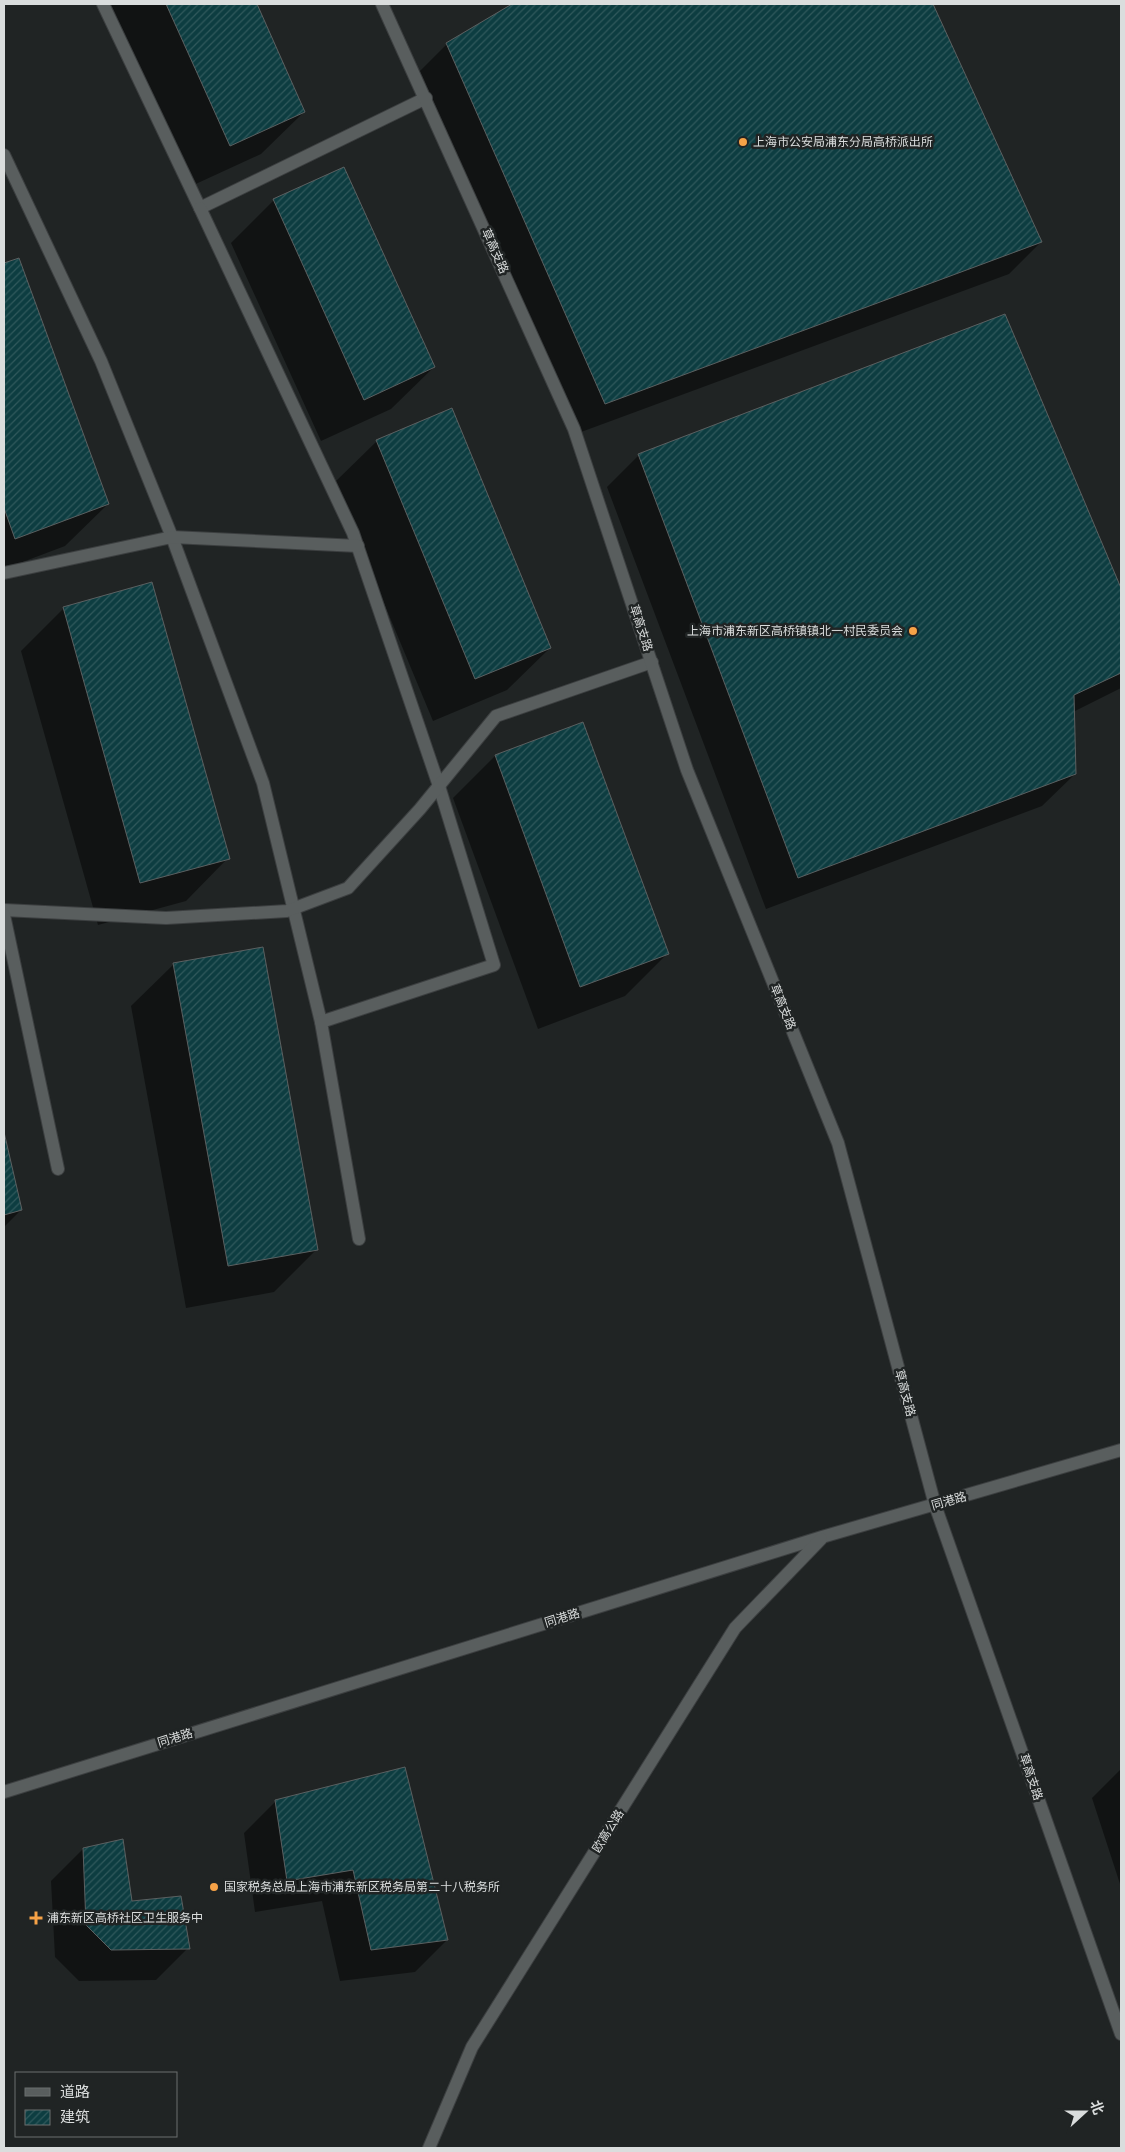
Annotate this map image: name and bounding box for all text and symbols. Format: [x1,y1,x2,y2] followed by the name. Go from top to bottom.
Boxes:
[753,134,933,150] place label: 上海市公安局浦东分局高桥派出所
[737,136,749,148] marker: 上海市公安局浦东分局高桥派出所
[478,226,512,276] street label: 草高支路
[626,603,656,653] street label: 草高支路
[687,623,903,639] place label: 上海市浦东新区高桥镇镇北一村民委员会
[907,625,919,637] marker: 上海市浦东新区高桥镇镇北一村民委员会
[767,982,799,1032] street label: 草高支路
[891,1368,919,1418] street label: 草高支路
[929,1488,969,1514] street label: 同港路
[542,1605,582,1631] street label: 同港路
[155,1725,195,1751] street label: 同港路
[1016,1752,1046,1802] street label: 草高支路
[588,1806,628,1856] street label: 欧高公路
[224,1879,500,1895] place label: 国家税务总局上海市浦东新区税务局第二十八税务所
[208,1881,220,1893] marker: 国家税务总局上海市浦东新区税务局第二十八税务所
[47,1910,203,1926] place label: 浦东新区高桥社区卫生服务中
[29,1911,43,1925] marker: 浦东新区高桥社区卫生服务中
[15,2072,178,2137] legend
[60,2081,90,2102] text: 道路
[1060,2087,1110,2137] north arrow
[1086,2098,1108,2117] text: 北
[60,2106,90,2127] text: 建筑

